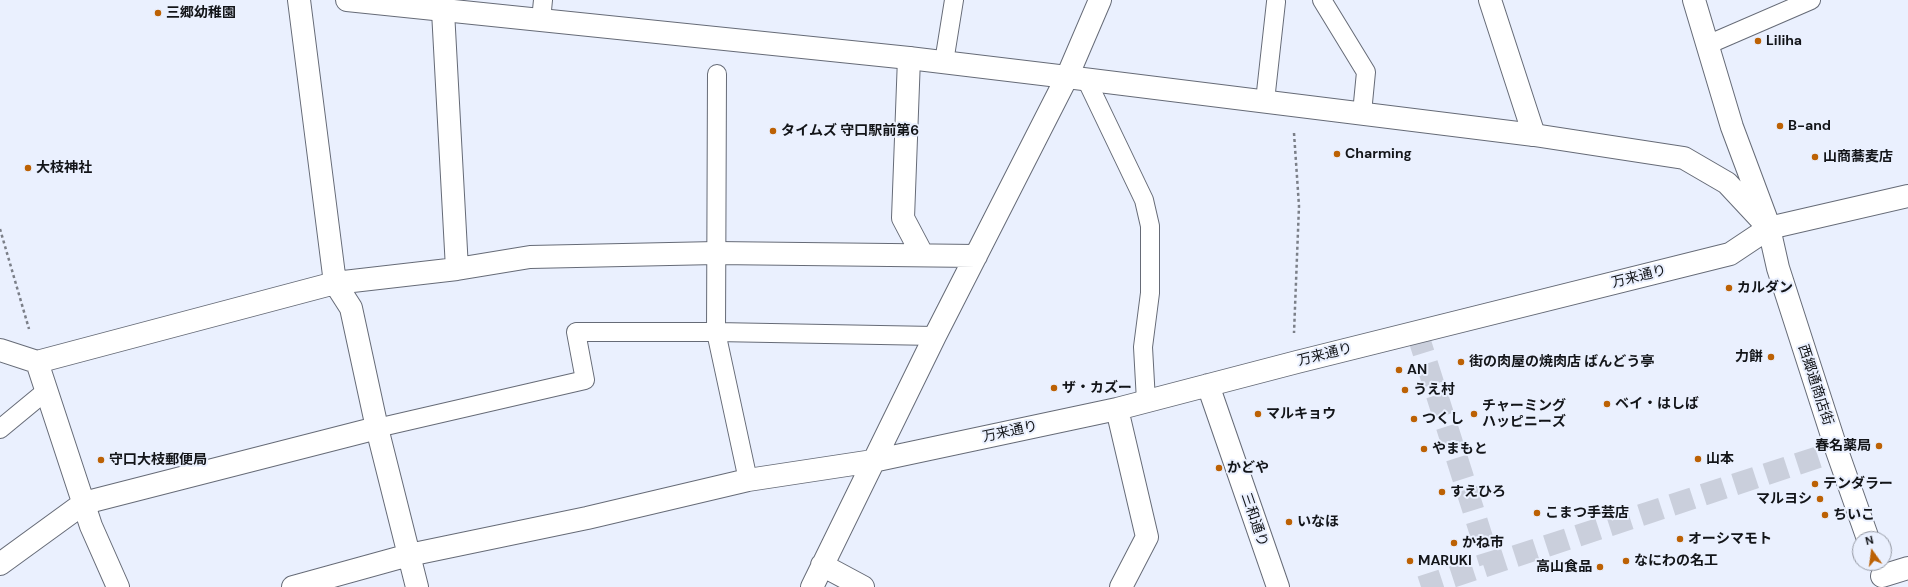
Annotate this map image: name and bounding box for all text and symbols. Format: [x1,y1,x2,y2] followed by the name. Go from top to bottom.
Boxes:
[166,5,236,21] place label: 三郷幼稚園
[153,8,163,18] marker: 三郷幼稚園
[1766,33,1802,49] place label: Liliha
[1753,36,1763,46] marker: Liliha
[1788,118,1831,134] place label: B-and
[1775,121,1785,131] marker: B-and
[781,123,919,139] place label: タイムズ 守口駅前第6
[768,126,778,136] marker: タイムズ 守口駅前第6
[1345,146,1412,162] place label: Charming
[1332,149,1342,159] marker: Charming
[1823,149,1893,165] place label: 山商蕎麦店
[1810,152,1820,162] marker: 山商蕎麦店
[36,160,92,176] place label: 大枝神社
[23,163,33,173] marker: 大枝神社
[1610,262,1668,292] street label: 万来通り
[1737,280,1793,296] place label: カルダン
[1724,283,1734,293] marker: カルダン
[1296,340,1354,370] street label: 万来通り
[1794,342,1836,428] street label: 西郷通商店街
[1735,349,1763,365] place label: 力餅
[1766,352,1776,362] marker: 力餅
[1469,354,1654,370] place label: 街の肉屋の焼肉店 ばんどう亭
[1456,357,1466,367] marker: 街の肉屋の焼肉店 ばんどう亭
[1407,362,1427,378] place label: AN
[1394,365,1404,375] marker: AN
[1062,380,1132,396] place label: ザ・カズー
[1413,382,1455,398] place label: うえ村
[1049,383,1059,393] marker: ザ・カズー
[1400,385,1410,395] marker: うえ村
[1615,396,1699,412] place label: ベイ・はしば
[1482,398,1566,430] place label: チャーミング ハッピニーズ
[1602,399,1612,409] marker: ベイ・はしば
[1266,406,1336,422] place label: マルキョウ
[1253,409,1263,419] marker: マルキョウ
[1469,409,1479,419] marker: チャーミング ハッピニーズ
[1422,411,1464,427] place label: つくし
[1409,414,1419,424] marker: つくし
[981,418,1039,446] street label: 万来通り
[1815,438,1871,454] place label: 春名薬局
[1432,441,1488,457] place label: やまもと
[1874,441,1884,451] marker: 春名薬局
[1419,444,1429,454] marker: やまもと
[1706,451,1734,467] place label: 山本
[109,452,207,468] place label: 守口大枝郵便局
[1693,454,1703,464] marker: 山本
[96,455,106,465] marker: 守口大枝郵便局
[1227,460,1269,476] place label: かどや
[1214,463,1224,473] marker: かどや
[1823,476,1893,492] place label: テンダラー
[1810,479,1820,489] marker: テンダラー
[1450,484,1506,500] place label: すえひろ
[1437,487,1447,497] marker: すえひろ
[1237,491,1271,549] street label: 三和通り
[1756,491,1812,507] place label: マルヨシ
[1815,494,1825,504] marker: マルヨシ
[1545,505,1629,521] place label: こまつ手芸店
[1833,507,1875,523] place label: ちいこ
[1532,508,1542,518] marker: こまつ手芸店
[1820,510,1830,520] marker: ちいこ
[1297,514,1339,530] place label: いなほ
[1284,517,1294,527] marker: いなほ
[1688,531,1772,547] place label: オーシマモト
[1852,531,1892,571] north arrow
[1864,533,1875,548] text: N
[1675,534,1685,544] marker: オーシマモト
[1462,535,1504,551] place label: かね市
[1449,538,1459,548] marker: かね市
[1418,553,1472,569] place label: MARUKI
[1634,553,1718,569] place label: なにわの名工
[1405,556,1415,566] marker: MARUKI
[1621,556,1631,566] marker: なにわの名工
[1536,559,1592,575] place label: 高山食品
[1595,562,1605,572] marker: 高山食品

